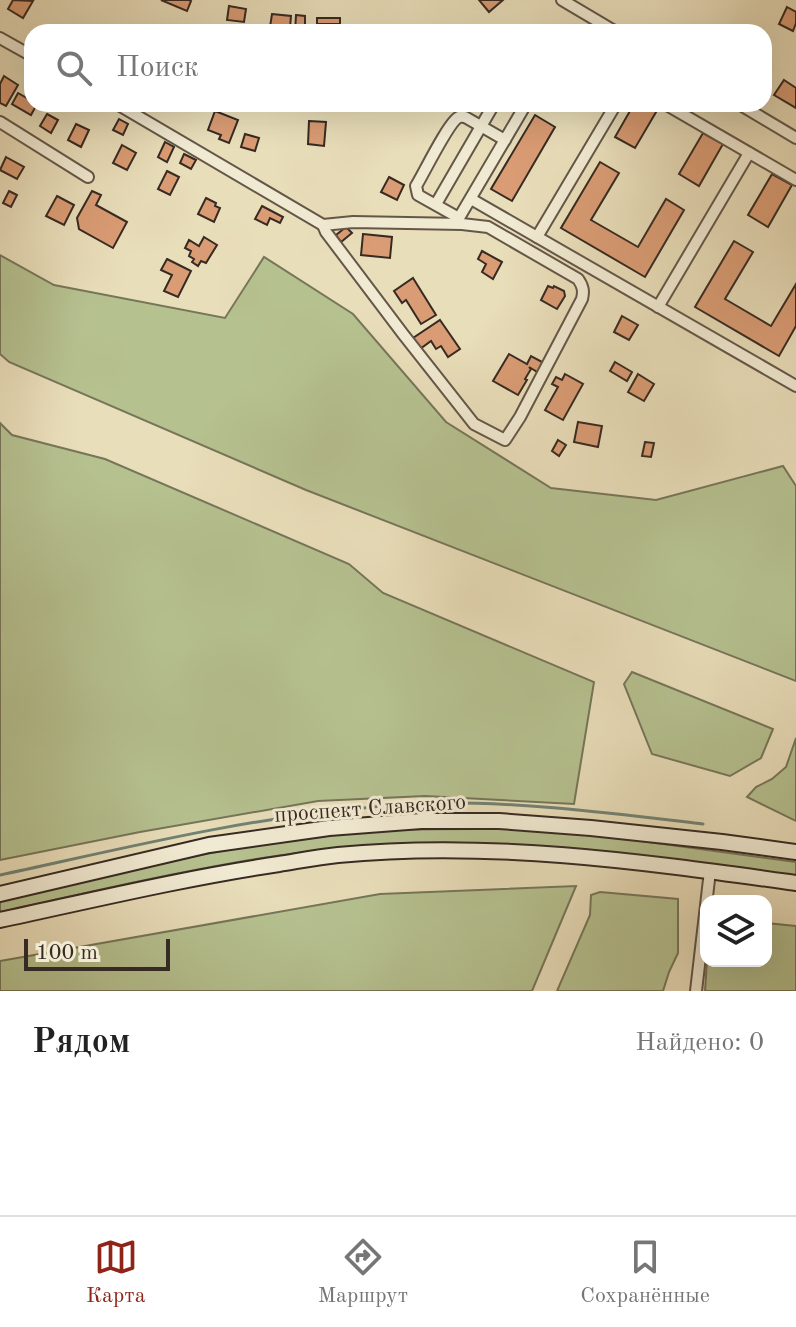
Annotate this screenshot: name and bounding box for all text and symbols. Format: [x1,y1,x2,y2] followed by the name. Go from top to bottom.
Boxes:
[24,24,772,112] search box
[52,46,96,90] icon: search
[116,53,199,83] text: Поиск
[274,791,467,827] street label: проспект Славского
[700,895,772,967] map controls
[700,895,772,967] button: layers
[24,935,170,971] scale bar
[36,942,98,964] text: 100 m
[32,1026,131,1060] text: Рядом
[635,1030,764,1056] text: Найдено: 0
[86,1235,146,1310] tab: Карта
[318,1235,408,1310] tab: Маршрут
[580,1235,710,1310] tab: Сохранённые

